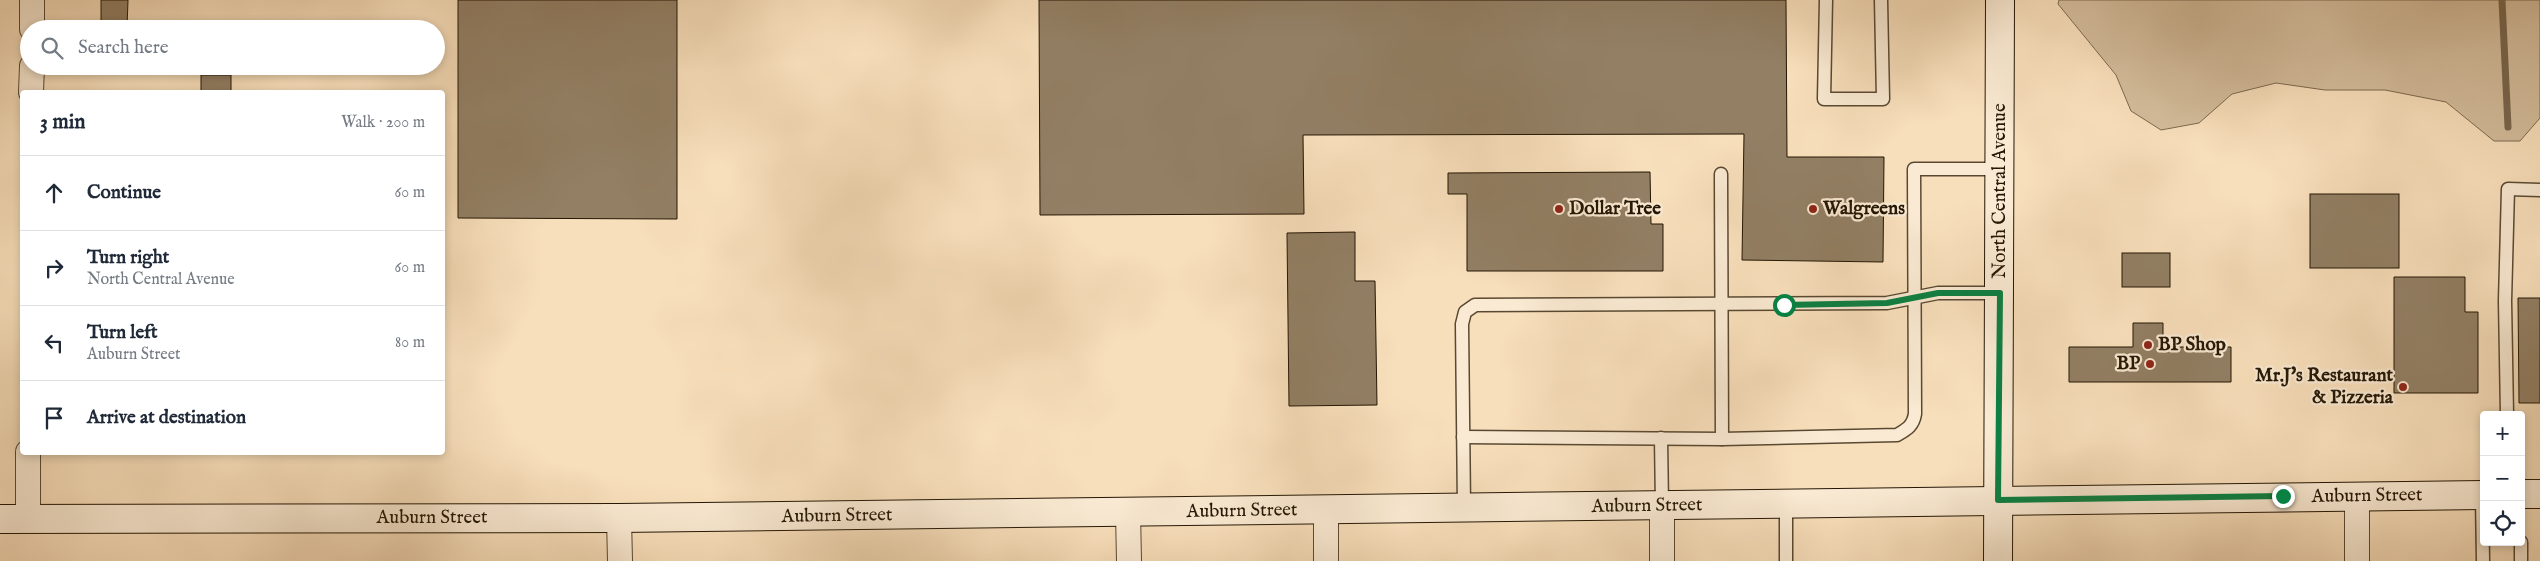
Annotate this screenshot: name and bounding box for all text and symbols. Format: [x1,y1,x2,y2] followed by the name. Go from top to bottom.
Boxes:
[20,20,445,75] search box
[38,34,66,62] icon: search
[78,36,169,60] text: Search here
[1988,103,2012,279] street label: North Central Avenue
[40,109,85,136] text: 3 min
[341,113,425,133] text: Walk · 200 m
[40,179,68,207] icon: ahead
[87,181,161,205] text: Continue
[395,183,425,203] text: 60 m
[1569,197,1661,221] place label: Dollar Tree
[1822,197,1905,221] place label: Walgreens
[1553,203,1565,215] marker: Dollar Tree
[1807,203,1819,215] marker: Walgreens
[87,246,169,270] text: Turn right
[40,254,68,282] icon: right
[395,258,425,278] text: 60 m
[87,270,235,290] text: North Central Avenue
[1773,294,1796,317] route start
[87,321,158,345] text: Turn left
[40,329,68,357] icon: left
[395,333,425,353] text: 80 m
[2158,333,2227,357] place label: BP Shop
[2142,339,2154,351] marker: BP Shop
[87,345,181,365] text: Auburn Street
[2117,352,2140,376] place label: BP
[2144,358,2156,370] marker: BP
[2255,364,2394,410] place label: Mr.J's Restaurant & Pizzeria
[2397,381,2409,393] marker: Mr.J's Restaurant & Pizzeria
[40,404,68,432] icon: arrive
[87,406,246,430] text: Arrive at destination
[2480,411,2525,546] map controls
[2480,411,2525,456] button: +
[2480,456,2525,501] button: −
[2310,483,2423,509] street label: Auburn Street
[2272,485,2295,508] route end
[1590,493,1703,519] street label: Auburn Street
[1185,498,1298,524] street label: Auburn Street
[2480,501,2525,546] button: locate
[780,503,893,529] street label: Auburn Street
[375,506,488,530] street label: Auburn Street

